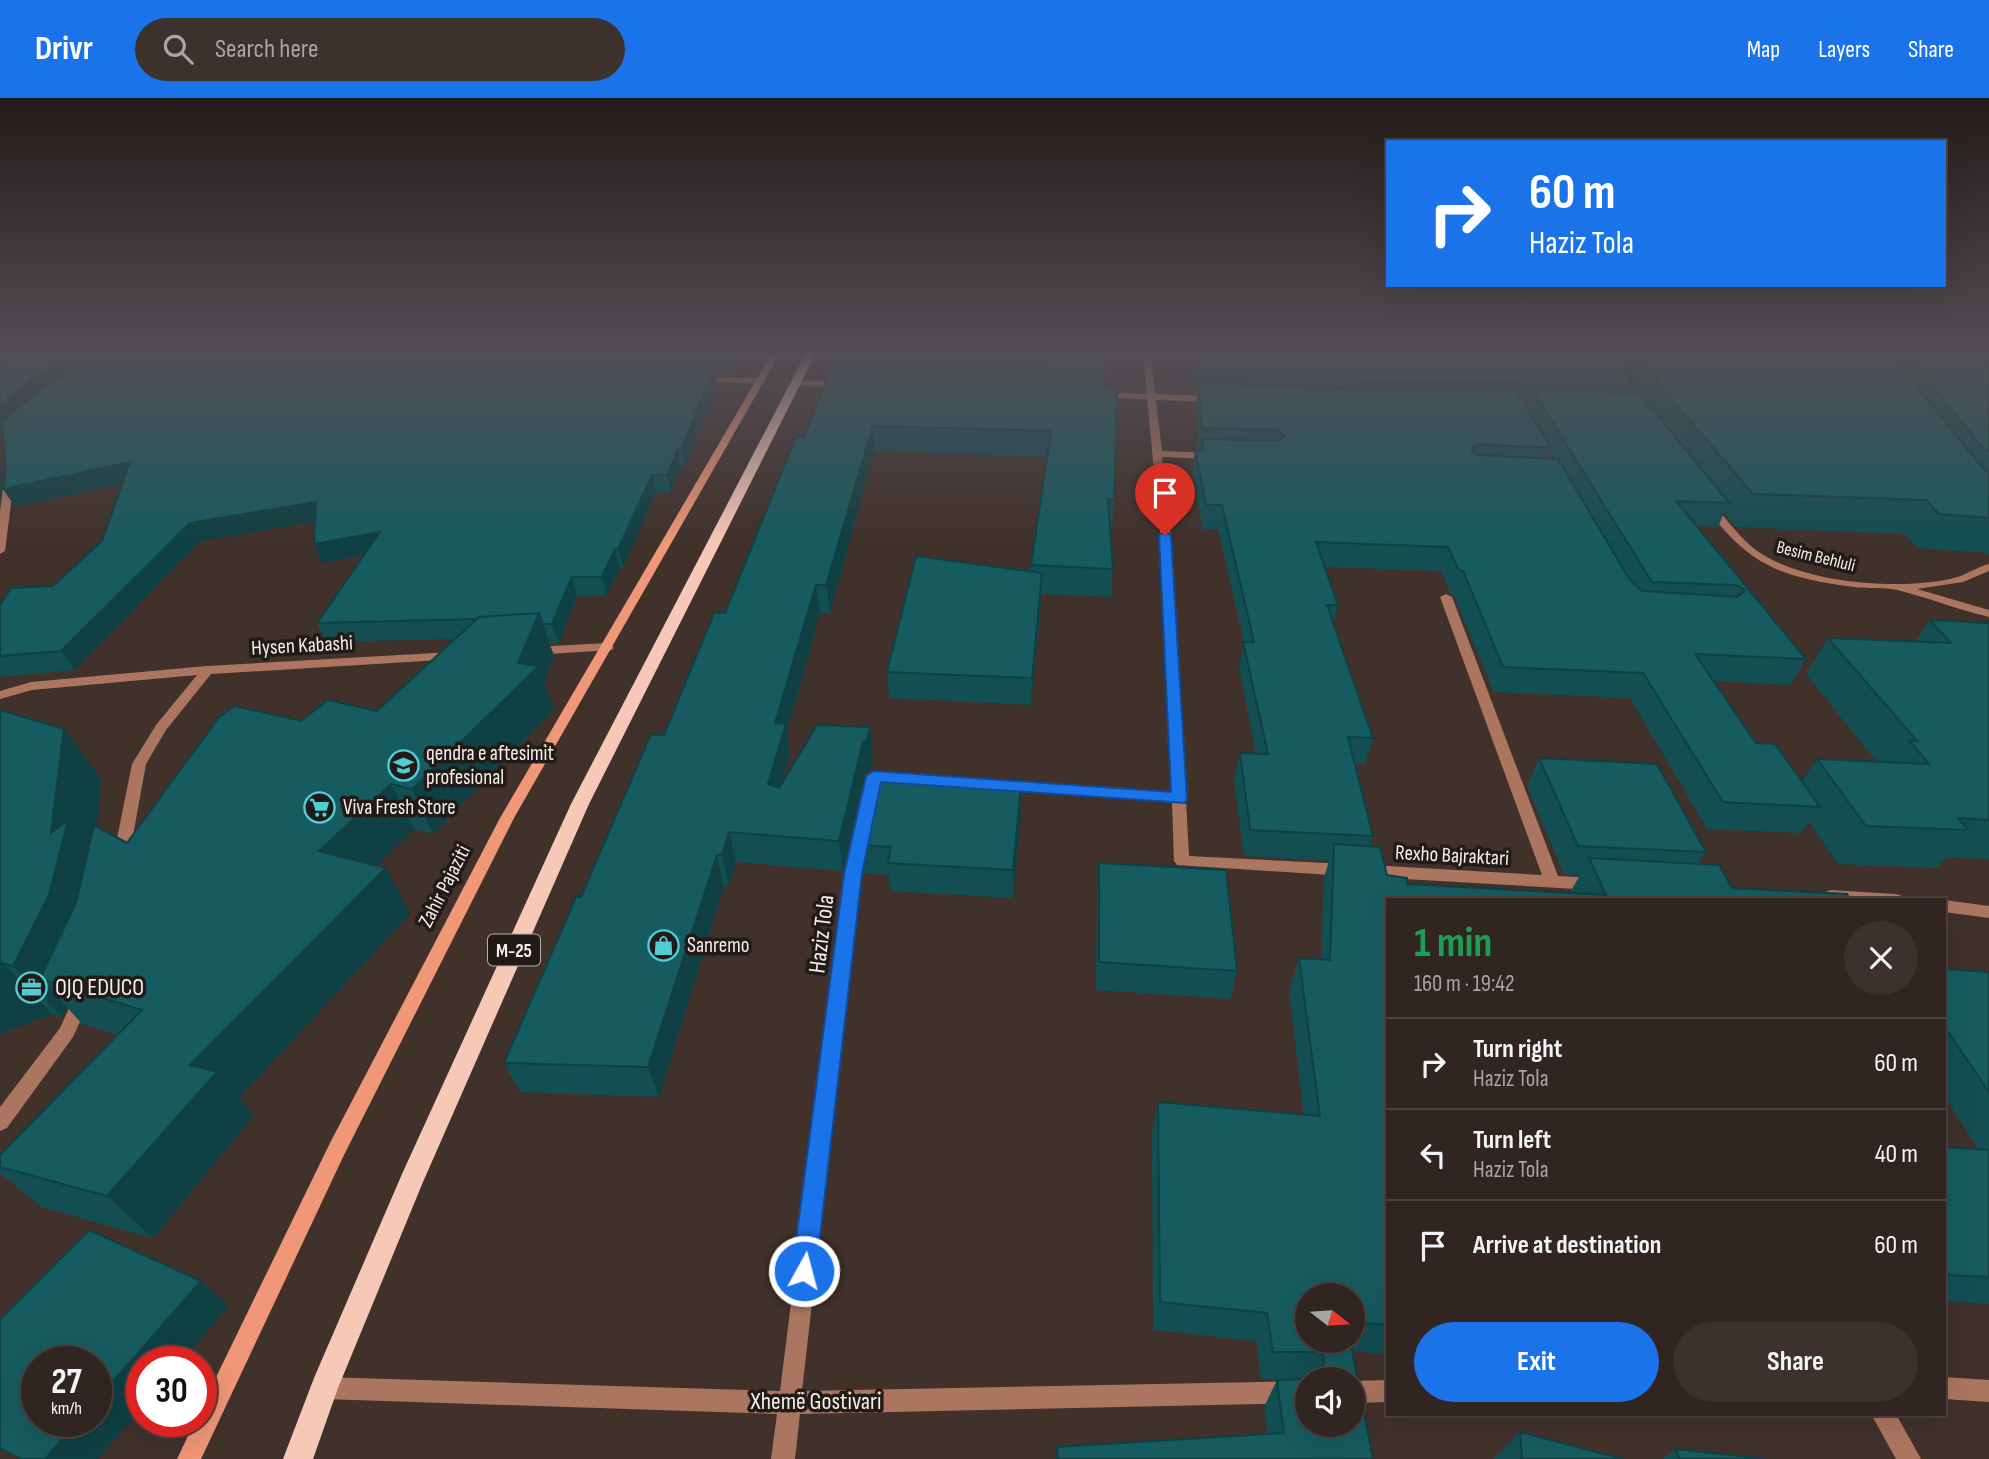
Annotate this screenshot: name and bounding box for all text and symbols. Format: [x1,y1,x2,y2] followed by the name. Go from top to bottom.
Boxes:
[135,18,625,81] search box
[35,29,93,69] text: Drivr
[159,30,197,68] icon: search
[215,34,318,65] text: Search here
[1747,35,1780,64] text: Map
[1818,35,1870,64] text: Layers
[1908,35,1954,64] text: Share
[1529,164,1616,223] text: 60 m
[1414,168,1505,259] icon: right
[1529,224,1634,263] text: Haziz Tola
[1135,463,1195,535] pin
[1146,474,1184,512] icon: arrive
[1774,537,1857,576] street label: Besim Behluli
[251,630,353,661] street label: Hysen Kabashi
[426,741,554,790] place label: qendra e aftesimit profesional
[386,748,420,782] school or university icon: qendra e aftesimit profesional
[303,790,337,824] supermarket icon: Viva Fresh Store
[343,795,456,820] place label: Viva Fresh Store
[1394,840,1510,871] street label: Rexho Bajraktari
[413,841,476,932] street label: Zahir Pajaziti
[802,893,841,975] street label: Haziz Tola
[1414,918,1492,969] text: 1 min
[1844,921,1918,995] button: close
[647,928,681,962] shop icon: Sanremo
[687,933,749,958] place label: Sanremo
[488,934,540,965] road number: M-25
[15,970,49,1004] office icon: OJQ EDUCO
[1414,970,1515,998] text: 160 m · 19:42
[55,973,144,1002] place label: OJQ EDUCO
[1473,1034,1562,1065] text: Turn right
[1414,1045,1452,1083] icon: right
[1874,1048,1918,1079] text: 60 m
[1473,1065,1549,1093] text: Haziz Tola
[1473,1125,1551,1156] text: Turn left
[1414,1136,1452,1174] icon: left
[1875,1139,1918,1170] text: 40 m
[1473,1156,1549,1184] text: Haziz Tola
[1414,1227,1452,1265] icon: arrive
[1473,1230,1661,1261] text: Arrive at destination
[1874,1230,1918,1261] text: 60 m
[767,1234,841,1308] position arrow
[1295,1283,1365,1353] north arrow
[1295,1283,1365,1437] map controls
[1414,1322,1659,1402] button: Exit
[1673,1322,1918,1402] button: Share
[126,1346,217,1437] speed limit sign: 30
[51,1361,82,1404] text: 27
[1295,1367,1365,1437] button: sound
[750,1387,881,1416] street label: Xhemë Gostivari
[51,1398,82,1419] text: km/h

